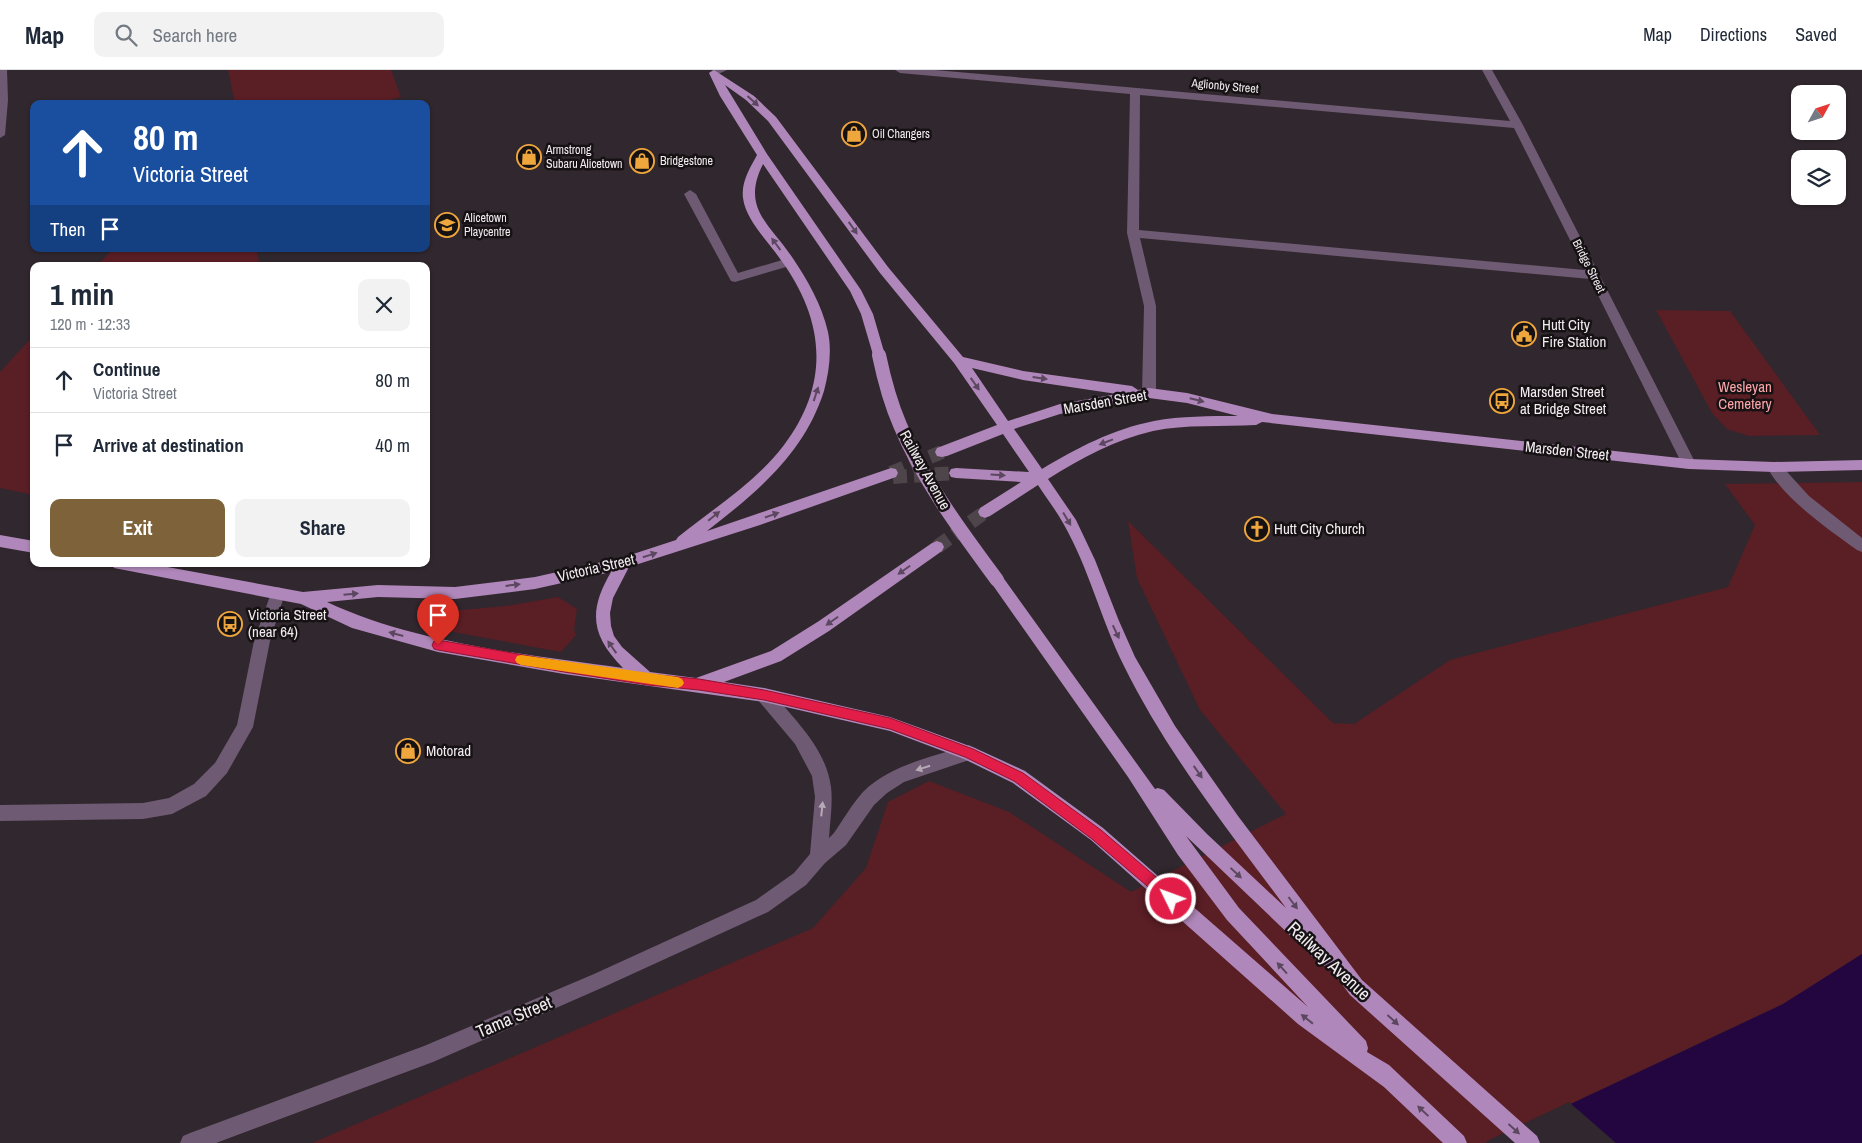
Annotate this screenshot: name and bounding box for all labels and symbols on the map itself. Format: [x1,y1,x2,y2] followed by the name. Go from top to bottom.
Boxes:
[1190,75,1259,97] street label: Aglionby Street
[1791,85,1846,140] north arrow
[746,95,758,107] one-way arrow
[841,121,867,147] shop icon: Oil Changers
[872,126,930,142] place label: Oil Changers
[545,142,623,172] place label: Armstrong Subaru Alicetown
[516,144,542,170] shop icon: Armstrong Subaru Alicetown
[629,148,655,174] shop icon: Bridgestone
[660,153,713,169] place label: Bridgestone
[463,210,511,240] place label: Alicetown Playcentre
[434,212,460,238] school or university icon: Alicetown Playcentre
[848,222,858,235] one-way arrow
[771,237,781,251] one-way arrow
[1569,237,1609,296] street label: Bridge Street
[1542,314,1606,352] place label: Hutt City Fire Station
[1511,321,1537,347] public building icon: Hutt City Fire Station
[1033,375,1049,383] one-way arrow
[1718,376,1773,414] park label: Wesleyan Cemetery
[970,377,980,391] one-way arrow
[1520,381,1607,419] place label: Marsden Street at Bridge Street
[1062,384,1149,419] street label: Marsden Street
[813,386,821,401] one-way arrow
[1489,388,1515,414] bus stop icon: Marsden Street at Bridge Street
[1189,396,1204,404] one-way arrow
[895,426,956,513] street label: Railway Avenue
[1524,436,1611,465] street label: Marsden Street
[1099,439,1114,446] one-way arrow
[990,472,1006,480] one-way arrow
[707,511,720,522] one-way arrow
[765,511,780,518] one-way arrow
[1063,512,1072,525] one-way arrow
[1244,516,1270,542] church icon: Hutt City Church
[1274,518,1365,539] place label: Hutt City Church
[555,548,637,587] street label: Victoria Street
[643,550,658,558] one-way arrow
[897,565,911,575] one-way arrow
[506,581,522,589] one-way arrow
[344,590,360,598] one-way arrow
[417,594,459,645] pin
[248,604,327,642] place label: Victoria Street (near 64)
[217,611,243,637] bus stop icon: Victoria Street (near 64)
[825,616,839,626] one-way arrow
[1113,625,1121,639] one-way arrow
[389,629,404,637] one-way arrow
[607,640,617,653] one-way arrow
[395,738,421,764] shop icon: Motorad
[426,740,471,761] place label: Motorad
[915,765,930,772] one-way arrow
[1193,766,1203,779] one-way arrow
[818,800,826,816] one-way arrow
[1230,867,1242,879] one-way arrow
[1144,872,1196,924] position arrow
[1288,896,1298,910] one-way arrow
[1282,915,1376,1006] street label: Railway Avenue
[1276,962,1288,974] one-way arrow
[472,989,555,1044] street label: Tama Street
[1301,1013,1314,1024] one-way arrow
[1387,1014,1399,1026] one-way arrow
[1417,1105,1429,1117] one-way arrow
[1508,1123,1520,1135] one-way arrow

